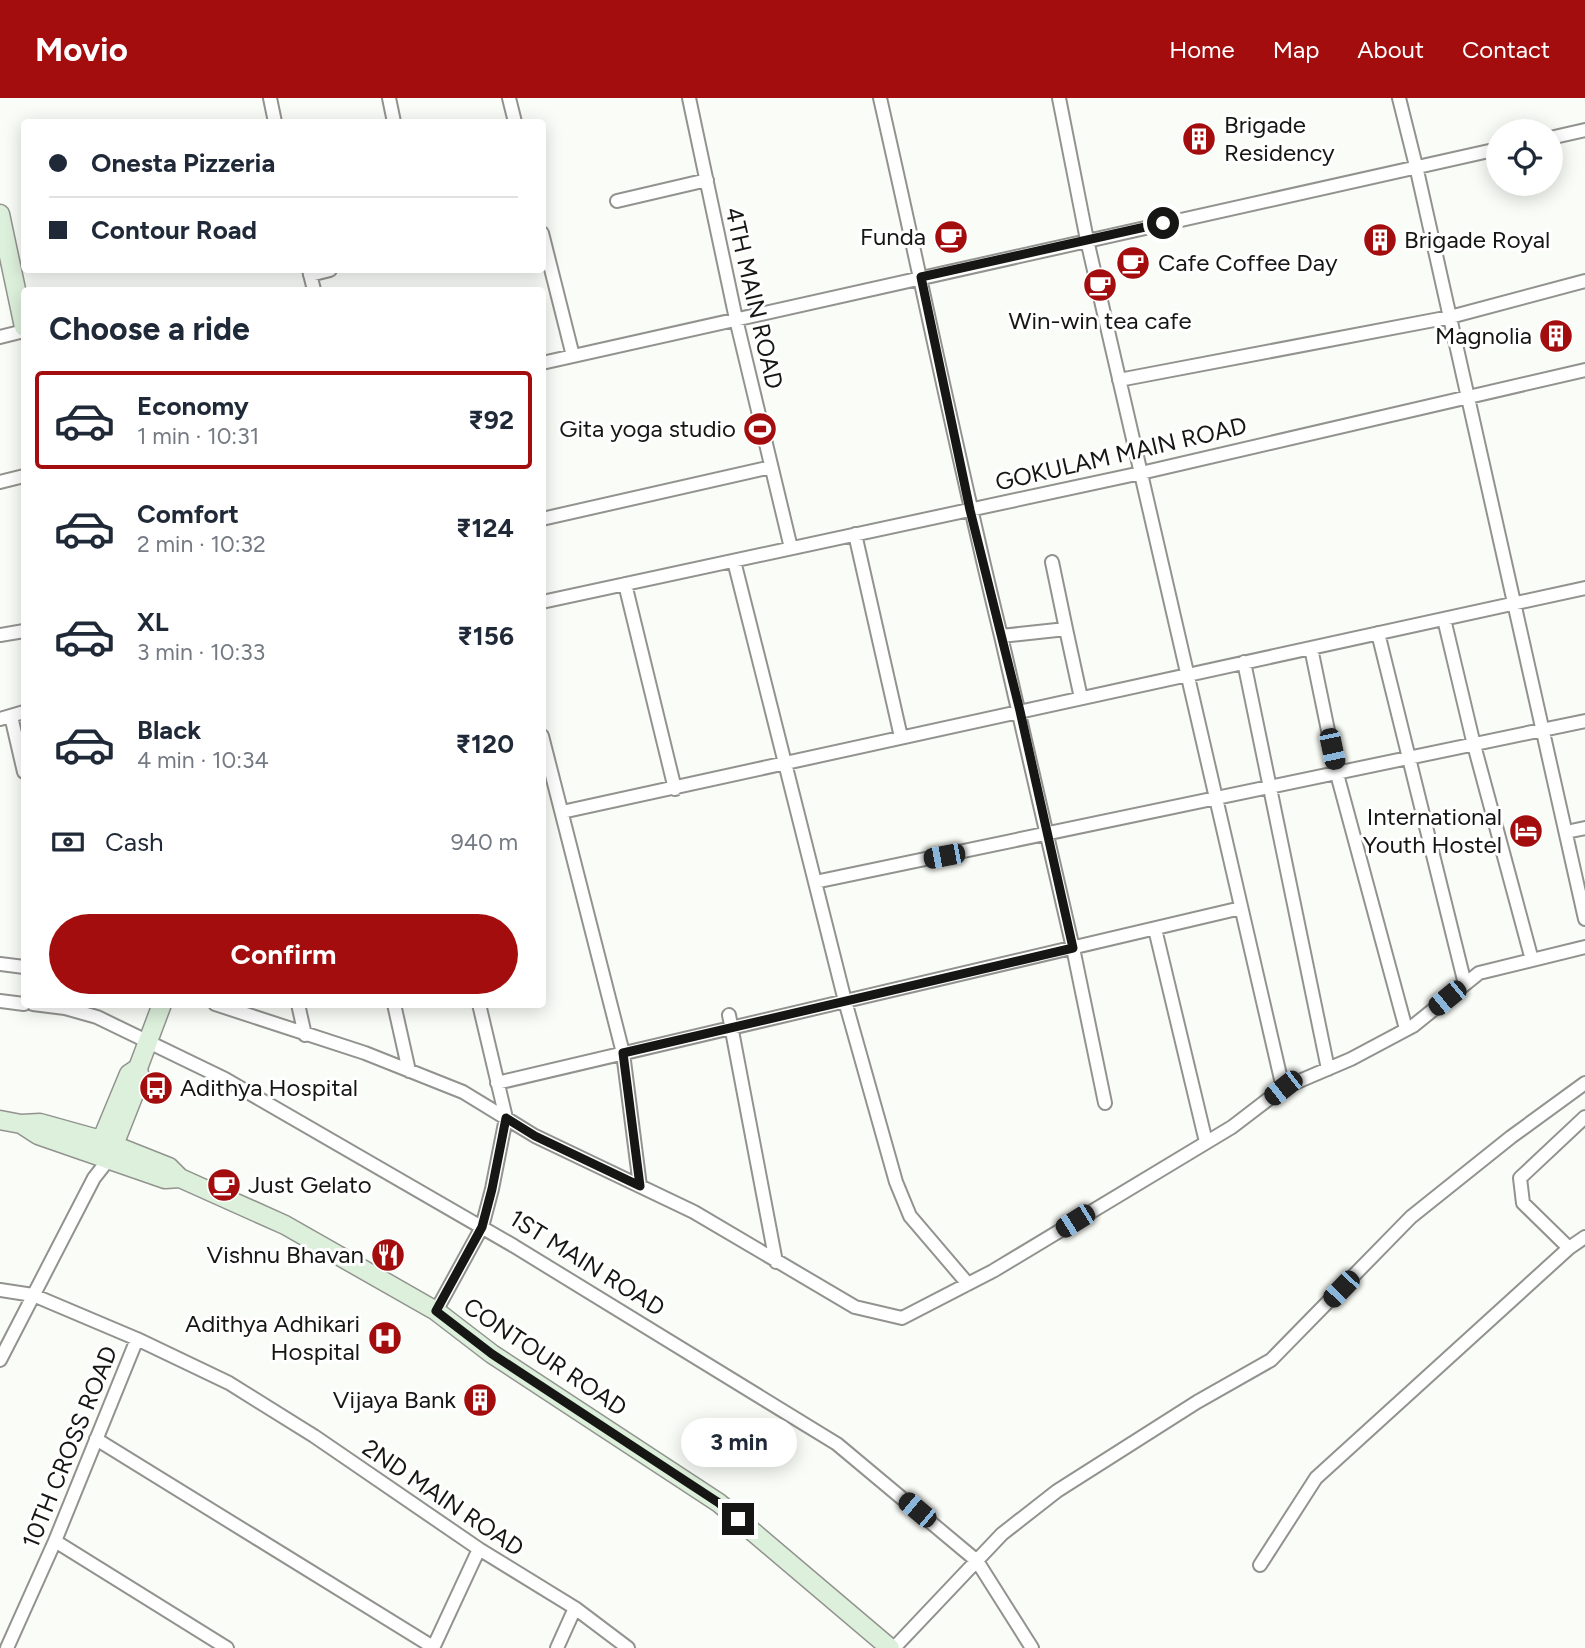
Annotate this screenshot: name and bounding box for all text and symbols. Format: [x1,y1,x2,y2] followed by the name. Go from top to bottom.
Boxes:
[35,30,128,69] text: Movio
[1169,35,1235,64] text: Home
[1273,35,1319,64] text: Map
[1357,35,1424,64] text: About
[1462,35,1550,64] text: Contact
[1224,110,1335,167] place label: Brigade Residency
[1486,119,1563,196] map controls
[1486,119,1563,196] button: locate
[1180,120,1218,158] building icon: Brigade Residency
[91,147,275,179] text: Onesta Pizzeria
[719,204,790,392] street label: 4TH MAIN ROAD
[1147,207,1179,239] route start
[91,214,257,246] text: Contour Road
[932,218,970,256] cafe icon: Funda
[1361,221,1399,259] building icon: Brigade Royal
[860,222,926,251] place label: Funda
[1404,225,1550,254] place label: Brigade Royal
[1114,244,1152,282] cafe icon: Cafe Coffee Day
[1158,248,1338,277] place label: Cafe Coffee Day
[1081,266,1119,304] cafe icon: Win-win tea cafe
[1008,306,1192,335] place label: Win-win tea cafe
[49,310,250,348] text: Choose a ride
[1537,317,1575,355] building icon: Magnolia
[1435,321,1532,350] place label: Magnolia
[53,389,116,452] icon: car
[137,390,249,422] text: Economy
[468,404,514,436] text: ₹92
[741,410,779,448] sports icon: Gita yoga studio
[992,410,1250,497] street label: GOKULAM MAIN ROAD
[559,414,736,443] place label: Gita yoga studio
[137,422,259,450] text: 1 min · 10:31
[53,497,116,560] icon: car
[137,498,239,530] text: Comfort
[456,512,514,544] text: ₹124
[137,530,266,558] text: 2 min · 10:32
[53,605,116,668] icon: car
[137,606,169,638] text: XL
[457,620,514,652] text: ₹156
[137,638,265,666] text: 3 min · 10:33
[53,713,116,776] icon: car
[137,714,201,746] text: Black
[1318,726,1347,772] car
[456,728,514,760] text: ₹120
[137,746,269,774] text: 4 min · 10:34
[1363,802,1502,859] place label: International Youth Hostel
[1507,812,1545,850] hotel icon: International Youth Hostel
[49,823,87,861] icon: cash
[105,826,164,858] text: Cash
[451,828,518,856] text: 940 m
[922,842,967,870] car
[49,914,518,994] button: Confirm
[1425,977,1470,1019] car
[1260,1067,1307,1109] car
[137,1069,175,1107] bus stop icon: Adithya Hospital
[180,1073,358,1102] place label: Adithya Hospital
[205,1166,243,1204] cafe icon: Just Gelato
[248,1170,372,1199] place label: Just Gelato
[1052,1201,1099,1241] car
[504,1203,670,1322] street label: 1ST MAIN ROAD
[369,1236,407,1274] restaurant icon: Vishnu Bhavan
[207,1240,364,1269] place label: Vishnu Bhavan
[1319,1267,1364,1311] car
[458,1291,632,1422] street label: CONTOUR ROAD
[185,1309,360,1366] place label: Adithya Adhikari Hospital
[366,1319,404,1357] hospital icon: Adithya Adhikari Hospital
[16,1342,123,1552] street label: 10TH CROSS ROAD
[461,1381,499,1419] building icon: Vijaya Bank
[333,1385,456,1414] place label: Vijaya Bank
[680,1418,796,1466] callout: 3 min
[710,1428,768,1456] text: 3 min
[357,1433,529,1562] street label: 2ND MAIN ROAD
[895,1488,940,1532] car
[722,1503,754,1535] route end

